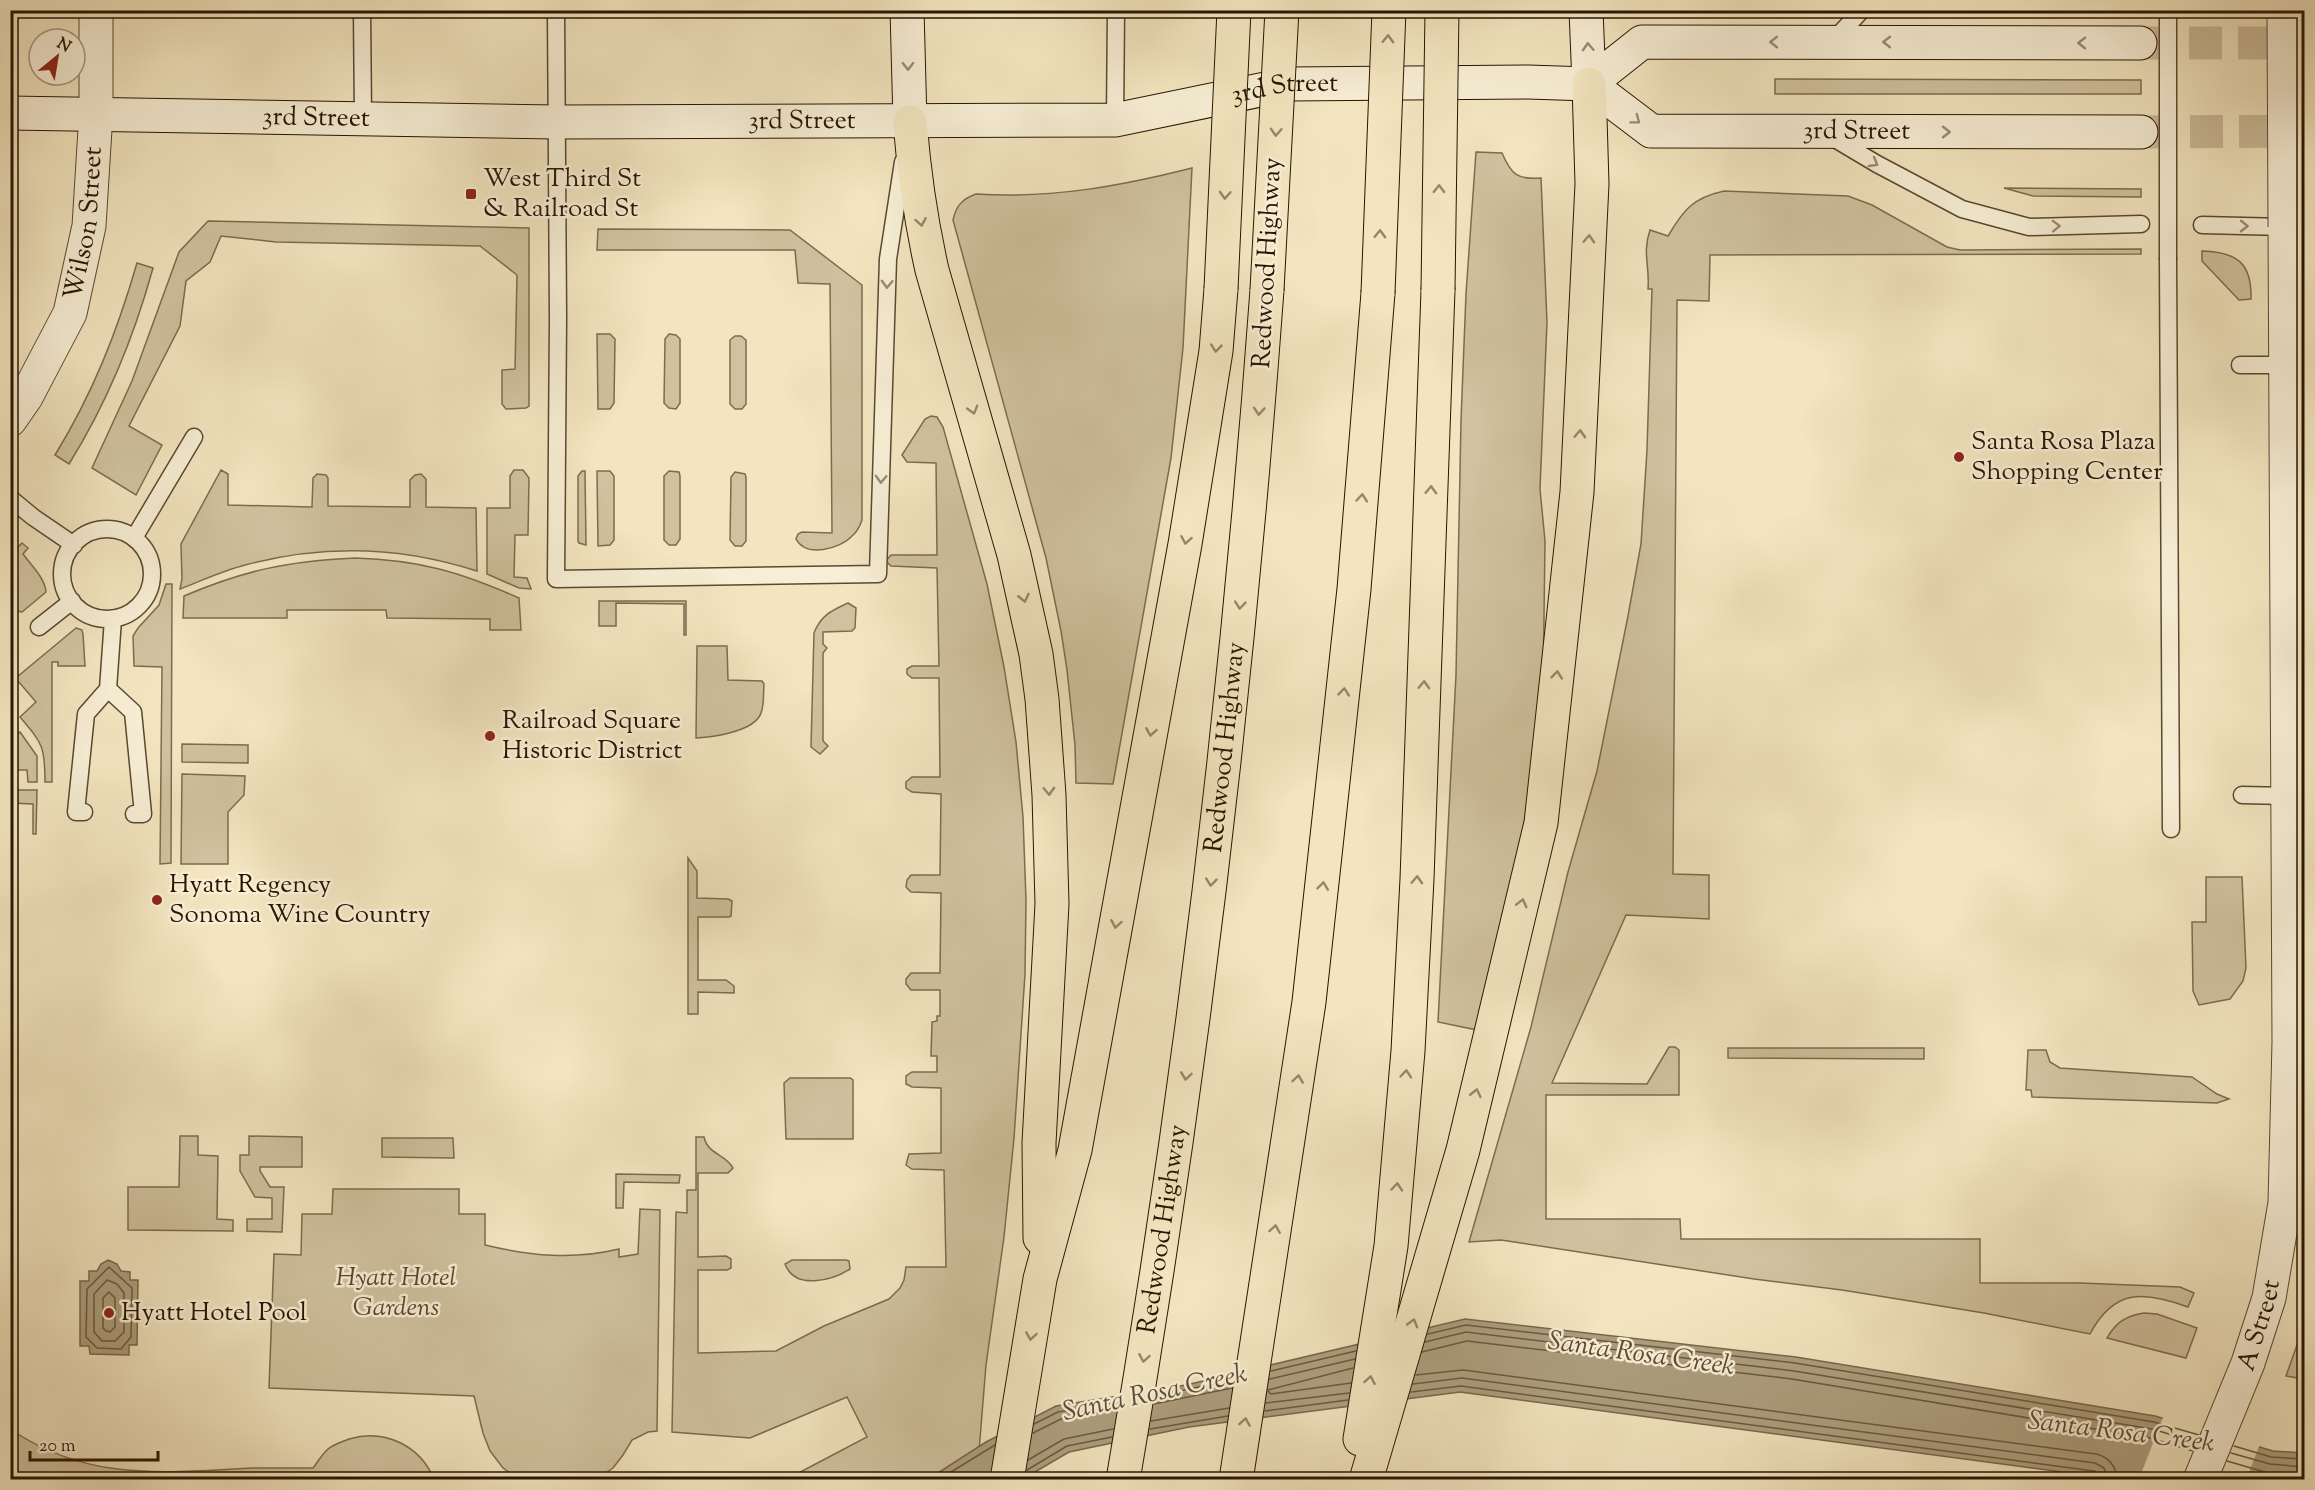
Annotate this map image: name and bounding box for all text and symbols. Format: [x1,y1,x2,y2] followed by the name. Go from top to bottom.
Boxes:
[27,27,87,87] north arrow
[52,33,75,59] text: N
[1382,35,1394,44] one-way arrow
[1769,36,1778,48] one-way arrow
[1882,36,1891,48] one-way arrow
[2077,37,2086,49] one-way arrow
[1581,43,1594,52] one-way arrow
[902,62,915,71] one-way arrow
[1228,65,1338,114] street label: 3rd Street
[262,99,370,137] street label: 3rd Street
[748,102,856,140] street label: 3rd Street
[1629,112,1640,123] one-way arrow
[1803,113,1910,150] street label: 3rd Street
[1941,126,1950,138] one-way arrow
[1269,127,1282,136] one-way arrow
[55,146,112,303] street label: Wilson Street
[1868,155,1878,167] one-way arrow
[1244,156,1292,370] street label: Redwood Highway
[483,161,641,228] place label: West Third St & Railroad St
[1433,185,1445,194] one-way arrow
[464,187,478,201] marker: West Third St & Railroad St
[1219,190,1232,199] one-way arrow
[915,217,927,227] one-way arrow
[2051,220,2060,232] one-way arrow
[2239,220,2248,232] one-way arrow
[1374,230,1386,239] one-way arrow
[1582,234,1595,243] one-way arrow
[881,280,894,289] one-way arrow
[1210,343,1223,352] one-way arrow
[966,404,978,415] one-way arrow
[1252,406,1265,415] one-way arrow
[1971,424,2163,491] place label: Santa Rosa Plaza Shopping Center
[1573,429,1586,438] one-way arrow
[1952,450,1966,464] marker: Santa Rosa Plaza Shopping Center
[875,474,888,483] one-way arrow
[1425,485,1437,494] one-way arrow
[1355,493,1368,502] one-way arrow
[1180,535,1193,545] one-way arrow
[1017,593,1030,603] one-way arrow
[1234,600,1247,609] one-way arrow
[1195,640,1255,854] street label: Redwood Highway
[1550,670,1563,679] one-way arrow
[1418,680,1431,689] one-way arrow
[1337,687,1350,696] one-way arrow
[502,703,682,770] place label: Railroad Square Historic District
[1145,727,1158,737] one-way arrow
[483,729,497,743] marker: Railroad Square Historic District
[1043,787,1055,796] one-way arrow
[169,867,431,934] place label: Hyatt Regency Sonoma Wine Country
[1411,875,1424,884] one-way arrow
[1205,878,1218,887] one-way arrow
[1316,881,1329,890] one-way arrow
[150,893,164,907] marker: Hyatt Regency Sonoma Wine Country
[1514,898,1527,908] one-way arrow
[1110,919,1123,929] one-way arrow
[1399,1070,1412,1079] one-way arrow
[1181,1071,1193,1080] one-way arrow
[1291,1074,1303,1084] one-way arrow
[1469,1088,1482,1098] one-way arrow
[1129,1122,1197,1337] street label: Redwood Highway
[1390,1183,1403,1192] one-way arrow
[1269,1224,1281,1234] one-way arrow
[336,1260,456,1327] park label: Hyatt Hotel Gardens
[2228,1277,2290,1376] street label: A Street
[121,1295,307,1332] place label: Hyatt Hotel Pool
[102,1306,116,1320] marker: Hyatt Hotel Pool
[1406,1318,1418,1329] one-way arrow
[1545,1323,1737,1387] water label: Santa Rosa Creek
[1025,1332,1037,1341] one-way arrow
[1138,1353,1150,1363] one-way arrow
[1059,1355,1251,1433] water label: Santa Rosa Creek
[1363,1376,1376,1386] one-way arrow
[2025,1402,2217,1464] water label: Santa Rosa Creek
[1239,1417,1251,1426] one-way arrow
[30,1424,158,1462] scale bar
[39,1434,76,1460] text: 20 m

